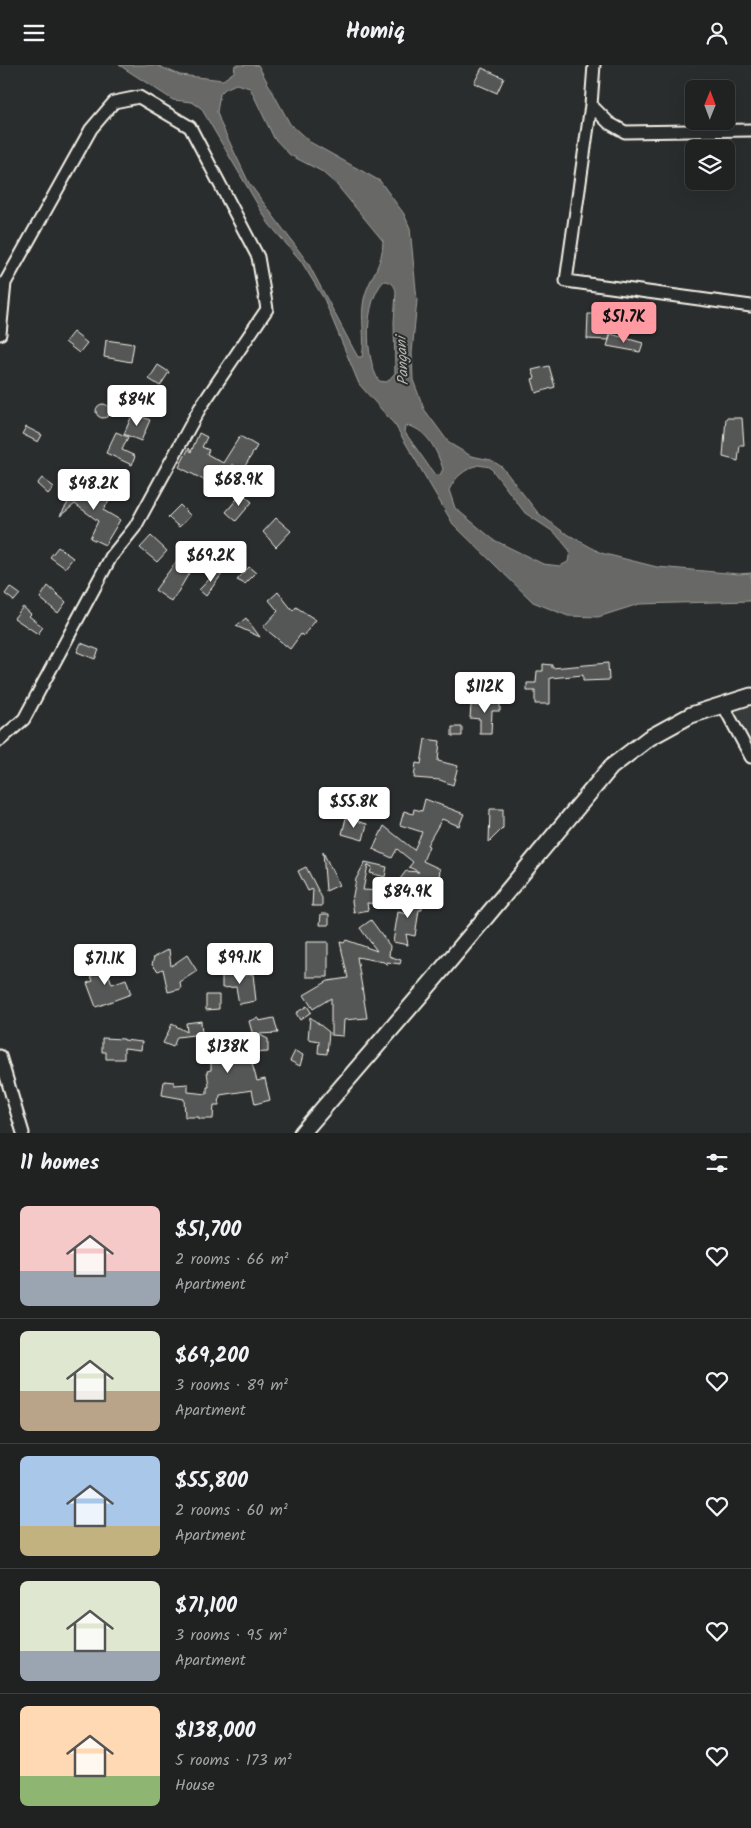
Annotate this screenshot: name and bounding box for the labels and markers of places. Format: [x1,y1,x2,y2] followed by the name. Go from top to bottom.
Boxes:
[583,301,665,344] pin: $51.7K
[107,385,167,427] pin: $84K
[198,465,280,507] pin: $68.9K
[53,469,135,511] pin: $48.2K
[170,541,252,583] pin: $69.2K
[450,671,520,714] pin: $112K
[313,787,395,829] pin: $55.8K
[367,877,449,919] pin: $84.9K
[64,943,146,986] pin: $71.1K
[199,943,281,985] pin: $99.1K
[193,1031,263,1074] pin: $138K

